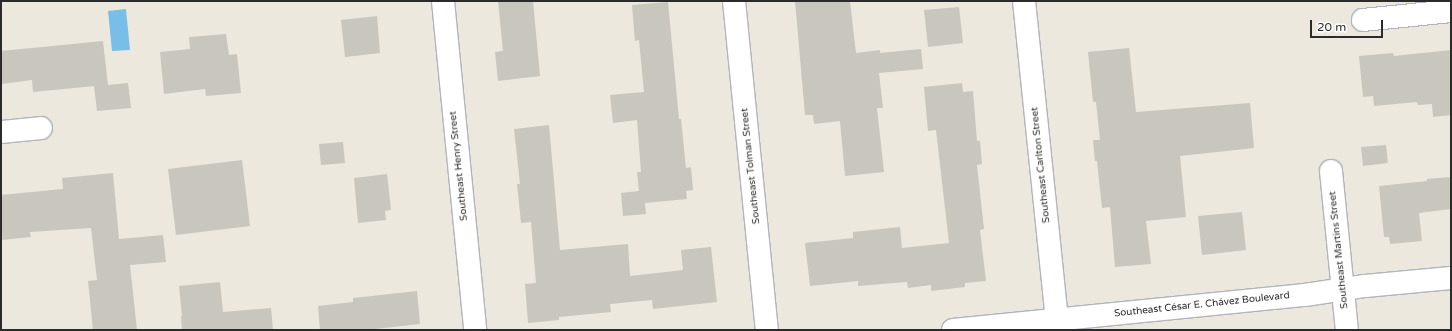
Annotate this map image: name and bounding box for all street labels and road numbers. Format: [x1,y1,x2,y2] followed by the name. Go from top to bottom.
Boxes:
[1029,106,1053,224] street label: Southeast Carlton Street
[739,107,763,225] street label: Southeast Tolman Street
[447,111,471,221] street label: Southeast Henry Street
[1327,191,1351,309] street label: Southeast Martins Street
[1114,290,1290,320] street label: Southeast César E. Chávez Boulevard

